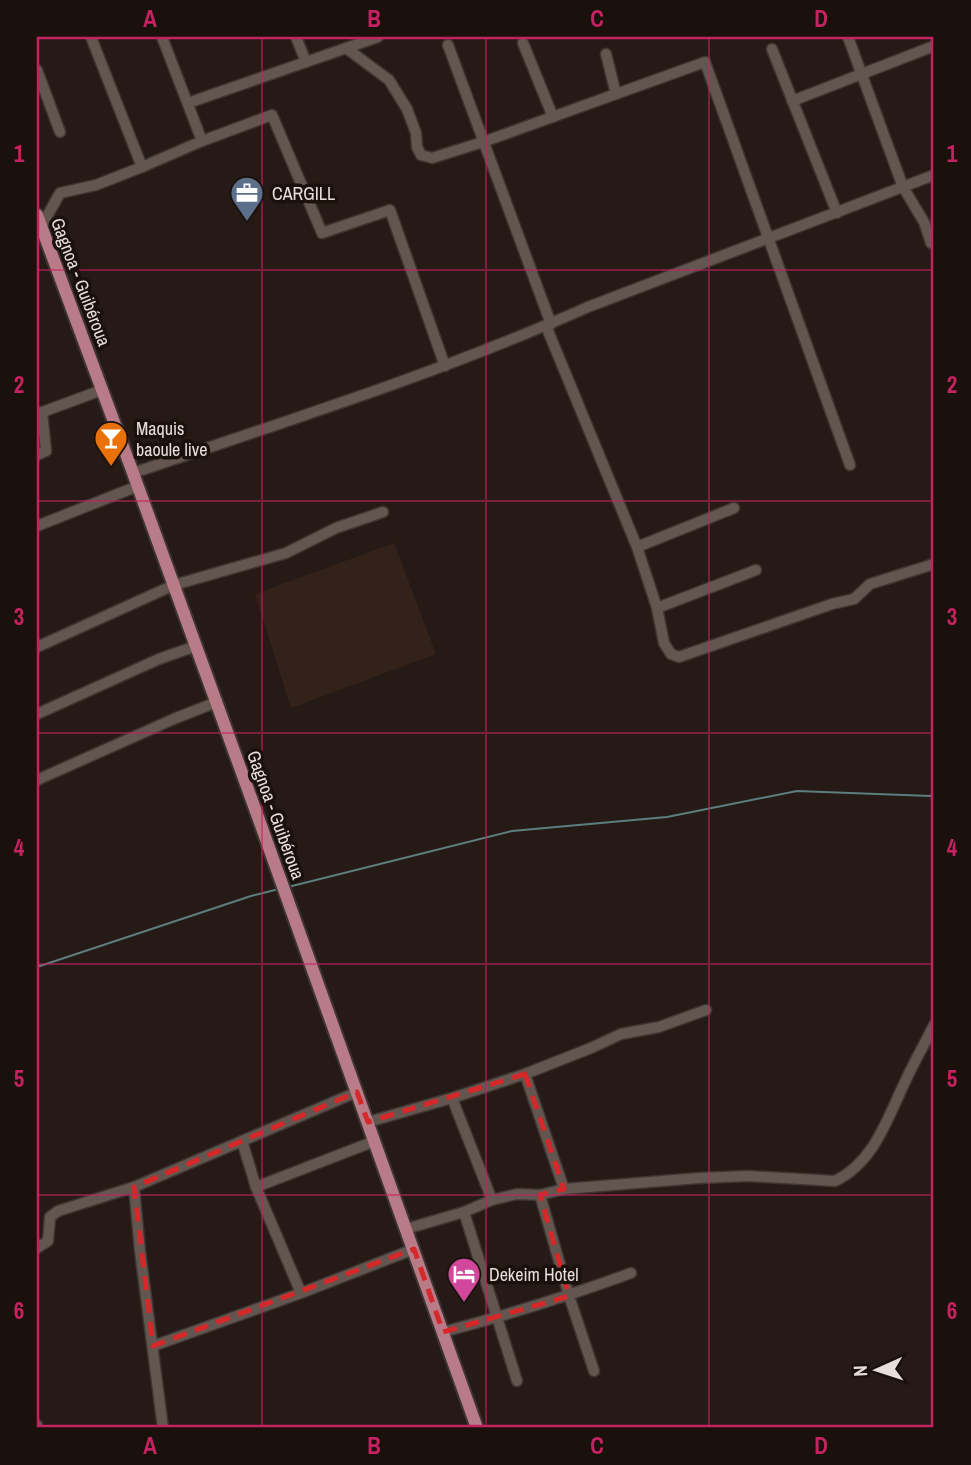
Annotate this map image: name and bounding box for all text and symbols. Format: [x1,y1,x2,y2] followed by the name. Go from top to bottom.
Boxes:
[143,3,157,34] text: A
[367,3,381,34] text: B
[590,3,604,34] text: C
[814,3,828,34] text: D
[14,138,25,169] text: 1
[947,138,958,169] text: 1
[228,174,266,223] office icon: CARGILL
[272,181,335,206] place label: CARGILL
[45,214,117,350] street label: Gagnoa - Guibéroua
[14,369,24,400] text: 2
[947,369,957,400] text: 2
[136,416,207,462] place label: Maquis baoule live
[92,419,130,468] bar icon: Maquis baoule live
[14,601,24,632] text: 3
[947,601,957,632] text: 3
[241,747,311,883] street label: Gagnoa - Guibéroua
[14,832,25,863] text: 4
[947,832,958,863] text: 4
[14,1063,24,1094] text: 5
[947,1063,957,1094] text: 5
[445,1255,483,1304] hotel icon: Dekeim Hotel
[489,1262,578,1287] place label: Dekeim Hotel
[14,1295,24,1326] text: 6
[947,1295,957,1326] text: 6
[842,1336,912,1406] north arrow
[847,1365,873,1377] text: N
[143,1430,157,1461] text: A
[367,1430,381,1461] text: B
[590,1430,604,1461] text: C
[814,1430,828,1461] text: D

